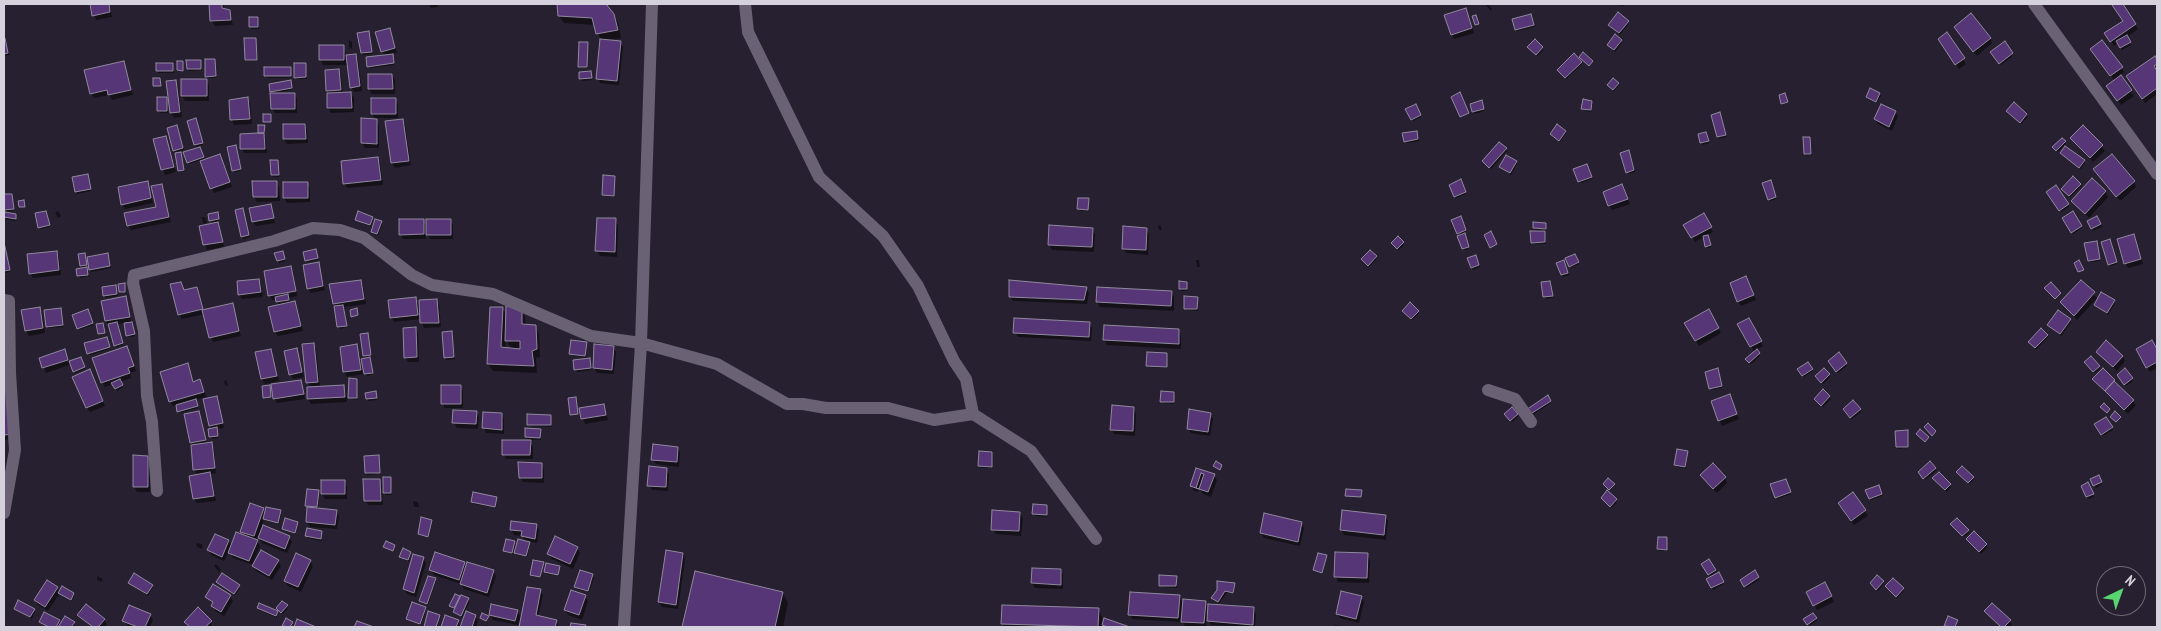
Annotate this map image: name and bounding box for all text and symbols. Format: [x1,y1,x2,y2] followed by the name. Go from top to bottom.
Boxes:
[2096,566,2146,616] north arrow
[2122,571,2139,590] text: N

